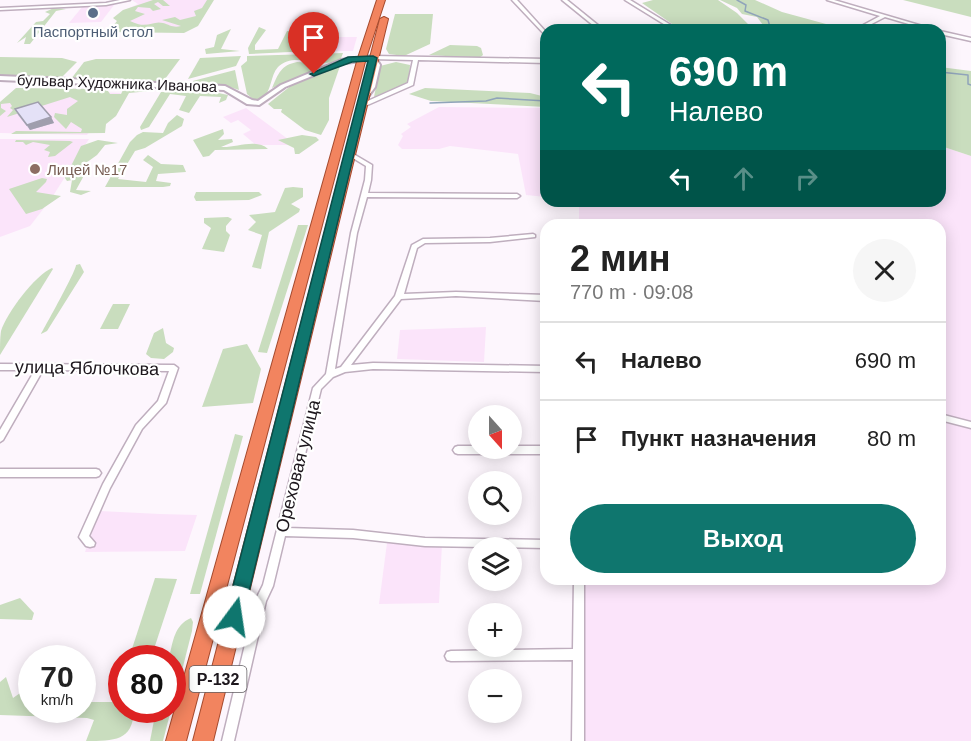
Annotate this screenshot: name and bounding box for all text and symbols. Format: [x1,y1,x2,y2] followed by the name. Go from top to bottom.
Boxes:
[86,6,100,20] marker: Паспортный стол
[288,12,339,74] pin
[297,21,330,54] icon: arrive
[33,23,153,40] place label: Паспортный стол
[570,48,648,126] icon: left
[669,48,788,95] text: 690 m
[17,71,218,95] street label: бульвар Художника Иванова
[669,97,763,127] text: Налево
[47,161,127,178] place label: Лицей №17
[28,162,42,176] marker: Лицей №17
[664,162,697,195] icon: left
[727,162,760,195] icon: ahead
[790,162,823,195] icon: right
[570,238,671,279] text: 2 мин
[853,239,916,302] button: close
[570,281,693,303] text: 770 m · 09:08
[570,345,603,378] icon: left
[621,348,702,373] text: Налево
[855,348,916,373] text: 690 m
[15,357,160,379] street label: улица Яблочкова
[272,397,324,534] street label: Ореховая улица
[468,405,522,459] north arrow
[468,405,522,723] map controls
[570,423,603,456] icon: arrive
[621,426,817,451] text: Пункт назначения
[867,426,916,451] text: 80 m
[468,471,522,525] button: search
[570,504,916,573] button: Выход
[468,537,522,591] button: layers
[202,585,266,649] position arrow
[468,603,522,657] button: +
[108,645,186,723] speed limit sign: 80
[40,660,74,693] text: 70
[190,666,246,692] road number: Р-132
[468,669,522,723] button: −
[41,691,73,708] text: km/h

